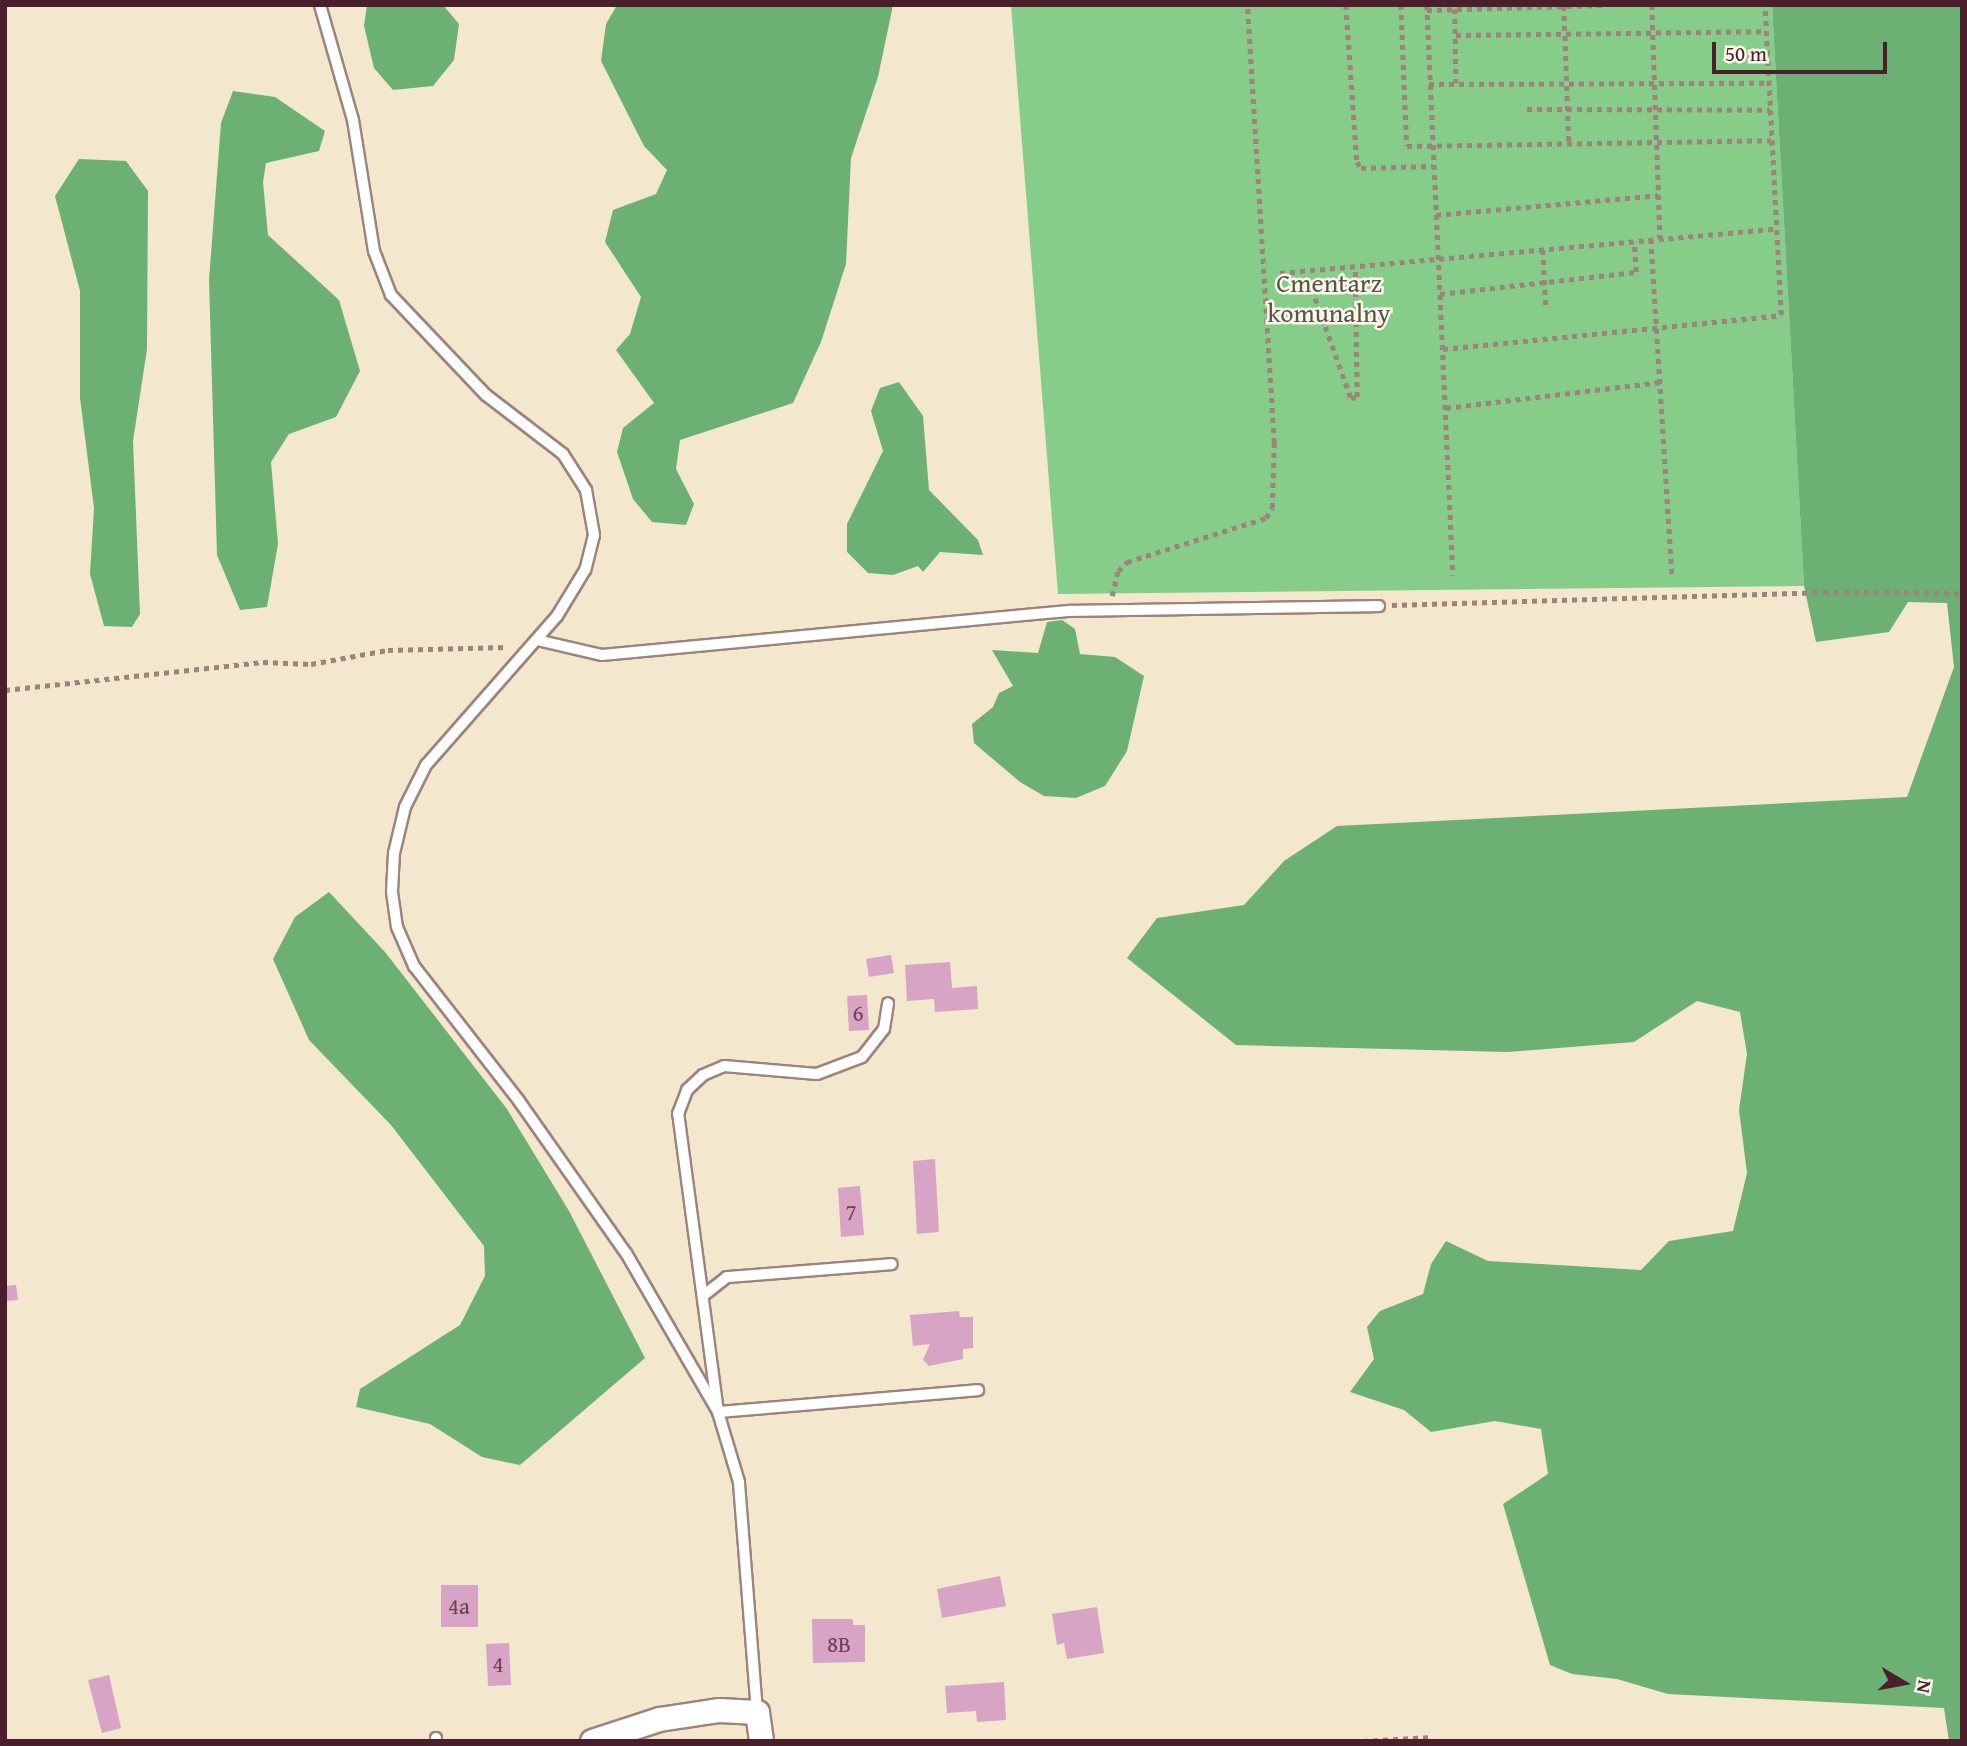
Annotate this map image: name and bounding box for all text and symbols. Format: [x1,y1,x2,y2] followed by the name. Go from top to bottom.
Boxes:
[1715,28,1890,72] scale bar
[1725,38,1767,69] text: 50 m
[1268,267,1390,328] park label: Cmentarz komunalny
[852,999,864,1027] house number: 6
[845,1198,857,1226] house number: 7
[448,1592,470,1620] house number: 4a
[827,1630,851,1658] house number: 8B
[1869,1648,1939,1718] north arrow
[492,1650,504,1678] house number: 4
[1910,1678,1940,1695] text: N

